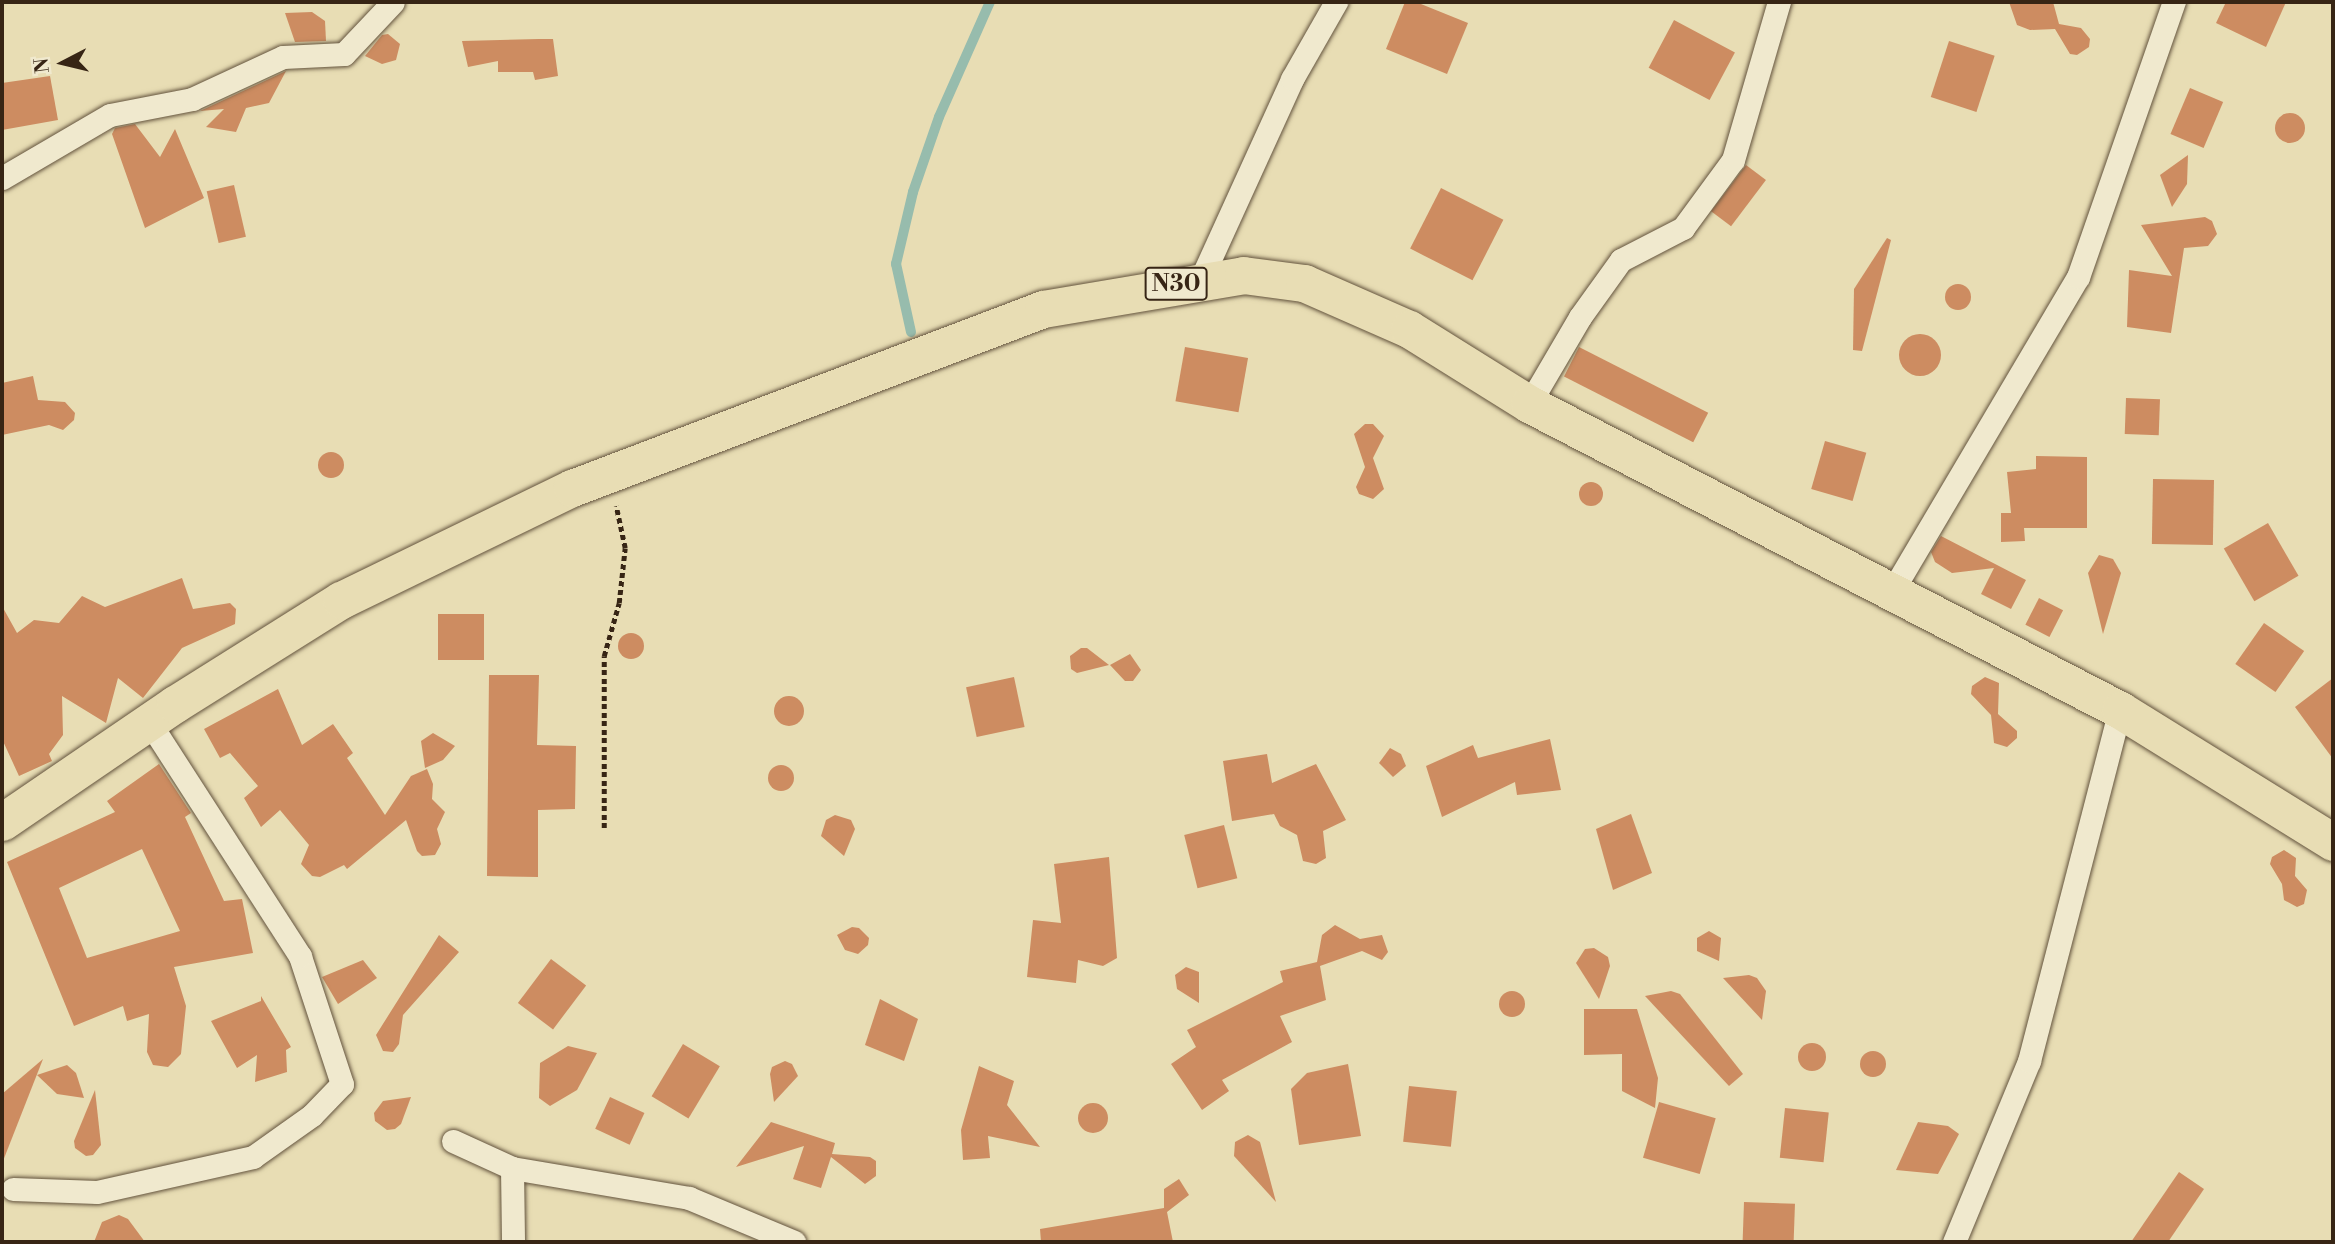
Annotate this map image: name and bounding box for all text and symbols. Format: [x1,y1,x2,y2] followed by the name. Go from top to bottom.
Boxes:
[28,28,98,98] north arrow
[29,57,55,74] text: N
[1144,264,1208,304] road number: N30

